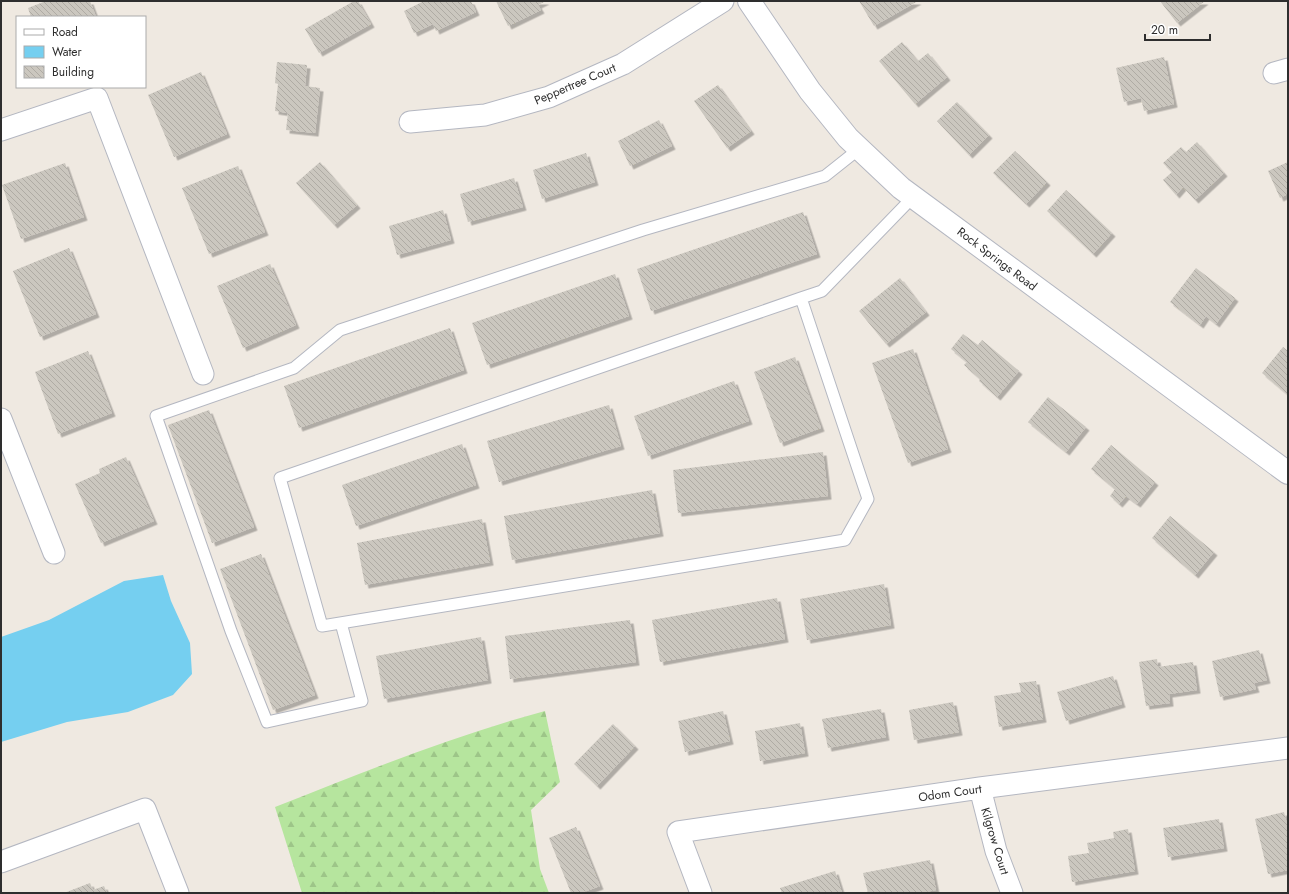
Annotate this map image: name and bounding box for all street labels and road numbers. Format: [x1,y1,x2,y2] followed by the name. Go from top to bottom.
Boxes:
[531,59,619,109] street label: Peppertree Court
[953,223,1041,295] street label: Rock Springs Road
[917,780,983,806] street label: Odom Court
[976,805,1014,877] street label: Kilgrow Court

